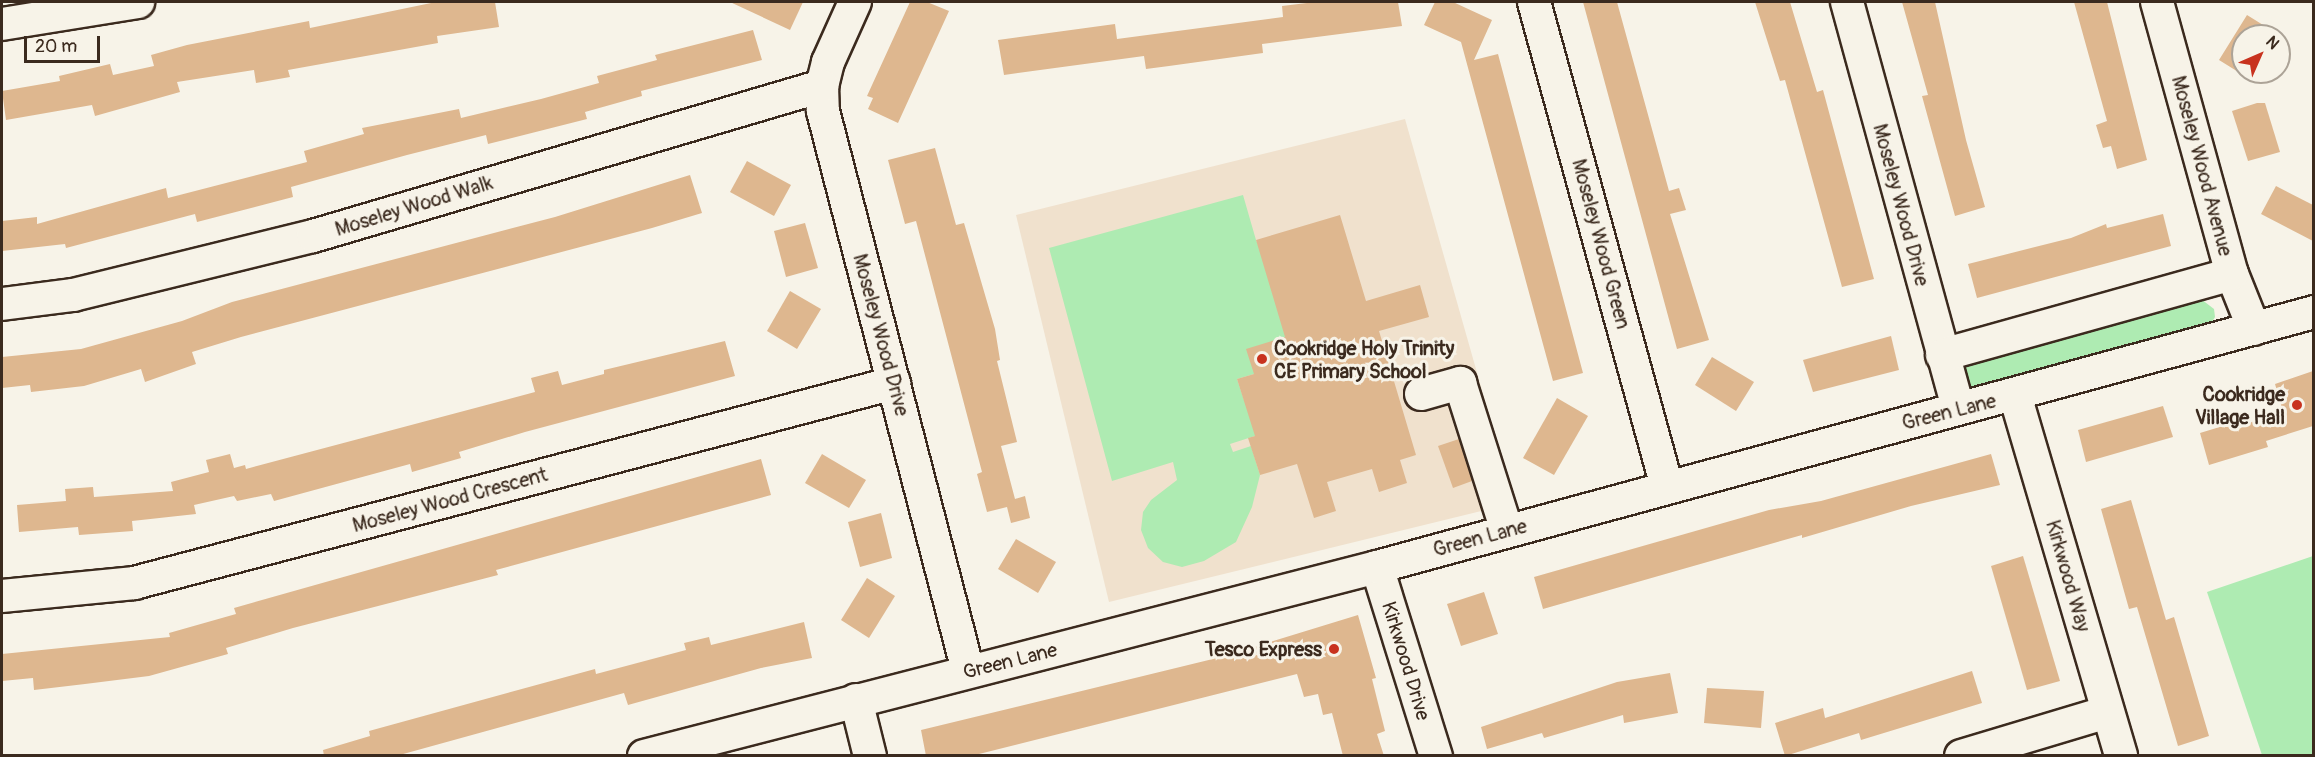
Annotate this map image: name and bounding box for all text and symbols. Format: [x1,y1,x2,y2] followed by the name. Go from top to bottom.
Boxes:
[27,24,104,62] scale bar
[2231,24,2291,84] north arrow
[2261,32,2283,54] text: N
[35,35,77,58] text: 20 m
[2166,73,2238,259] street label: Moseley Wood Avenue
[1868,121,1934,289] street label: Moseley Wood Drive
[1567,156,1635,332] street label: Moseley Wood Green
[332,171,496,241] street label: Moseley Wood Walk
[848,251,914,419] street label: Moseley Wood Drive
[1274,336,1454,383] place label: Cookridge Holy Trinity CE Primary School
[1255,352,1269,366] marker: Cookridge Holy Trinity CE Primary School
[2195,382,2285,429] place label: Cookridge Village Hall
[1899,389,1999,435] street label: Green Lane
[2290,398,2304,412] marker: Cookridge Village Hall
[350,462,550,538] street label: Moseley Wood Crescent
[1430,514,1530,562] street label: Green Lane
[2041,517,2095,635] street label: Kirkwood Way
[1377,599,1435,723] street label: Kirkwood Drive
[1205,637,1322,661] place label: Tesco Express
[960,638,1060,684] street label: Green Lane
[1327,642,1341,656] marker: Tesco Express

